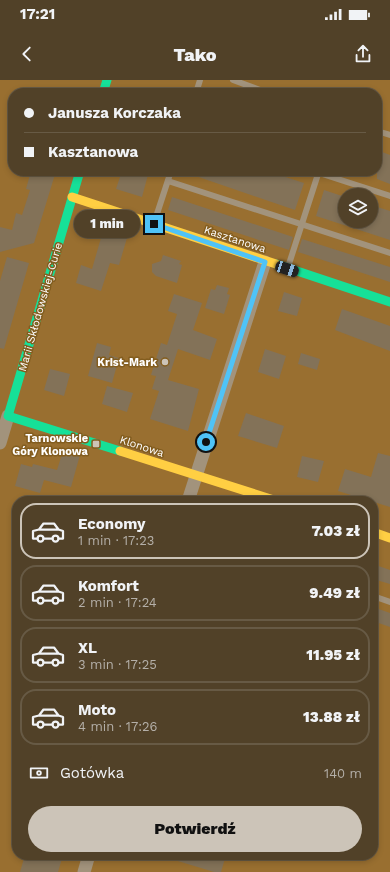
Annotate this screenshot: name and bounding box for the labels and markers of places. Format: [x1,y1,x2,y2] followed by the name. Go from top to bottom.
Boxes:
[97,356,157,369] place label: Krist-Mark
[160,357,170,367] marker: Krist-Mark
[12,432,89,458] place label: Tarnowskie Góry Klonowa
[91,439,101,449] marker: Tarnowskie Góry Klonowa

